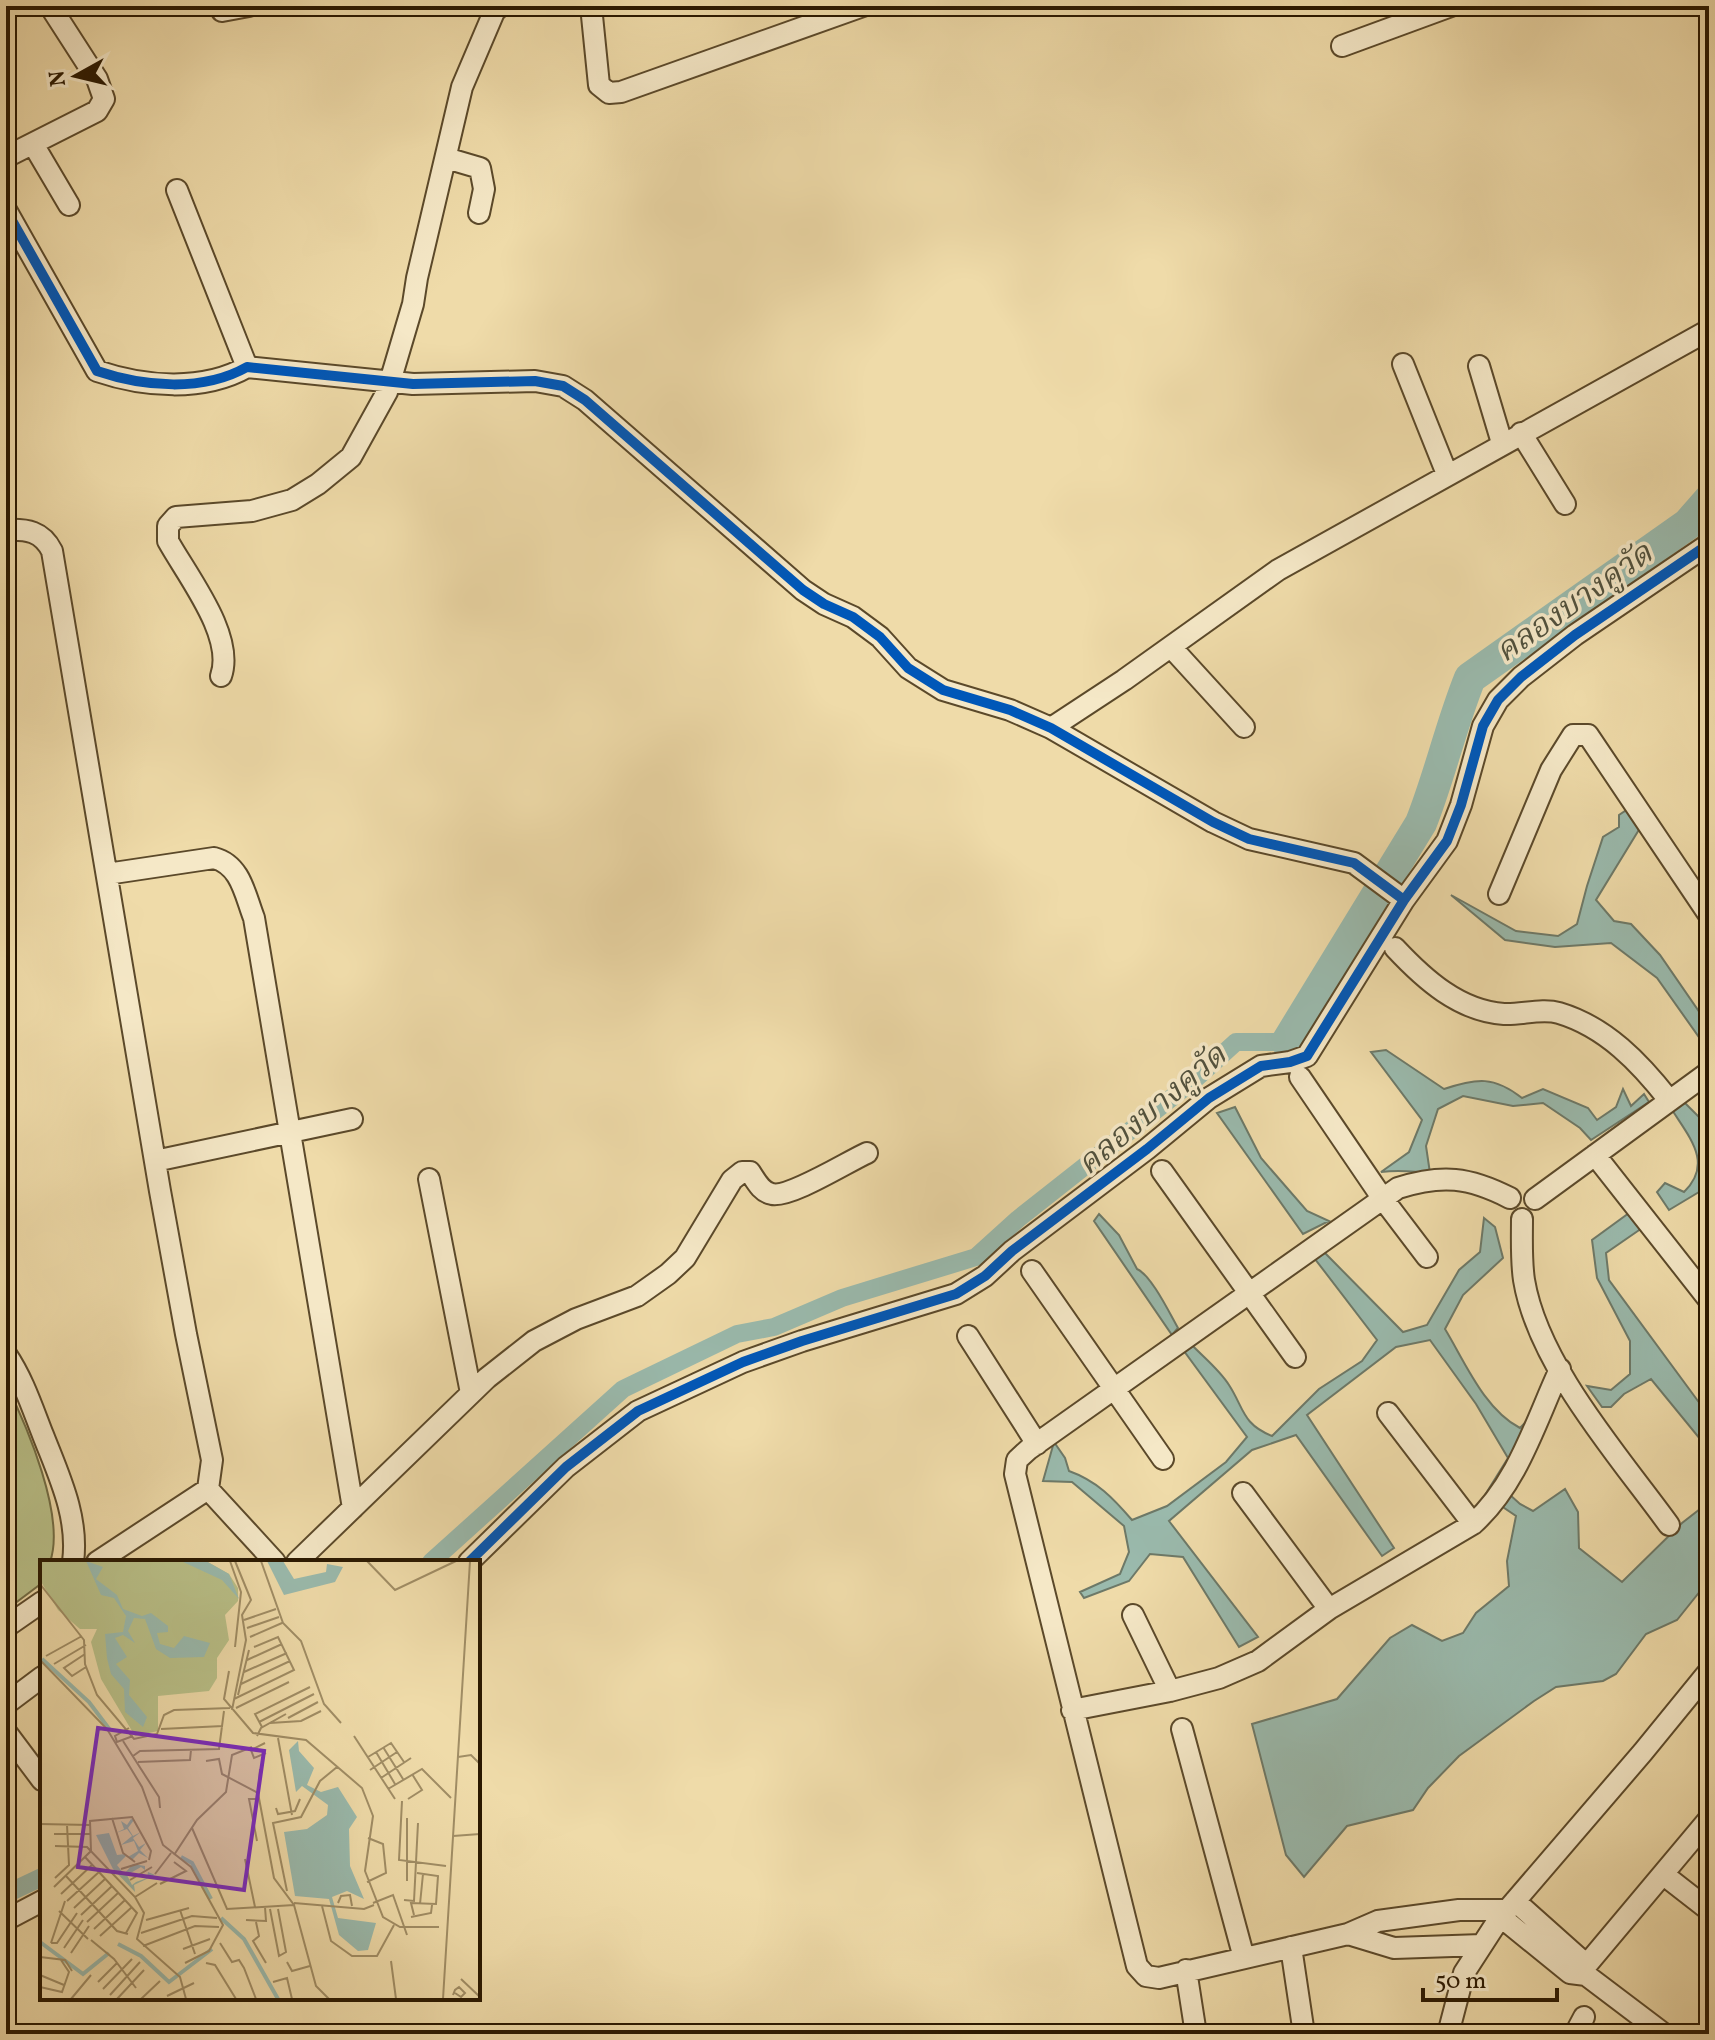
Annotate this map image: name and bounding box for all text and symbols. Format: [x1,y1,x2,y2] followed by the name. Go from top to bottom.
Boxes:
[36,36,116,116] north arrow
[42,68,75,89] text: N
[1487,533,1664,675] water label: คลองบางคูวัด
[1069,1034,1238,1187] water label: คลองบางคูวัด
[40,1560,480,2000] inset map
[1423,1952,1557,2002] scale bar
[1435,1965,1487,1999] text: 50 m

